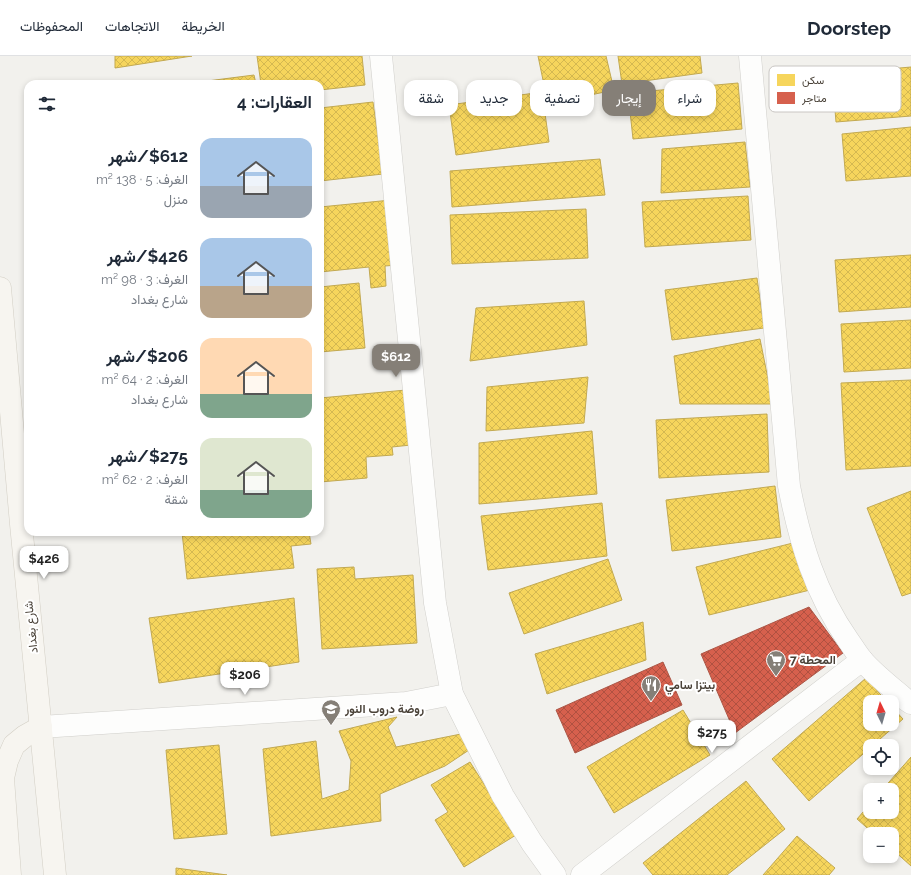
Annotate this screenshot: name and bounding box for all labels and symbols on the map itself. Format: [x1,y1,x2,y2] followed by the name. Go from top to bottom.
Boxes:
[769,66,901,112] legend
[802,74,825,87] text: سكن
[801,92,827,105] text: متاجر
[372,344,420,378] pin: $612
[20,546,68,580] pin: $426
[21,600,43,654] street label: شارع بغداد
[765,649,787,677] supermarket icon: المحطة 7
[790,653,836,667] place label: المحطة 7
[221,662,269,696] pin: $206
[640,674,662,702] restaurant icon: بيتزا سامي
[665,678,715,695] place label: بيتزا سامي
[863,695,899,731] north arrow
[320,698,342,726] school or university icon: روضة دروب النور
[344,702,424,717] place label: روضة دروب النور
[688,720,736,754] pin: $275

